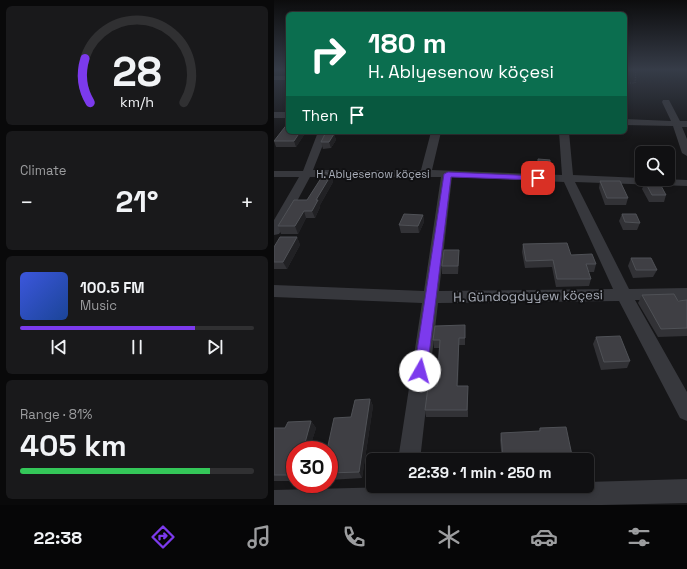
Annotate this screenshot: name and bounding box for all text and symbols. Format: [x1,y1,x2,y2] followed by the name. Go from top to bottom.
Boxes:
[368,25,447,61] text: 180 m
[302,28,354,80] icon: right
[112,45,162,98] text: 28
[368,60,554,83] text: H. Ablyesenow köçesi
[120,93,154,111] text: km/h
[346,104,368,126] icon: arrive
[302,106,338,125] text: Then
[635,146,675,186] map controls
[635,146,675,186] button: search
[521,161,555,195] pin
[20,162,66,179] text: Climate
[316,167,430,181] street label: H. Ablyesenow köçesi
[527,167,549,189] icon: arrive
[115,182,159,221] text: 21°
[20,188,34,216] text: −
[240,188,254,216] text: +
[80,278,145,297] text: 100.5 FM
[453,286,603,306] street label: H. Gündogdyýew köçesi
[80,297,117,314] text: Music
[48,336,70,358] icon: previous
[126,336,148,358] icon: pause
[204,336,226,358] icon: next
[399,350,441,392] position arrow
[20,406,92,423] text: Range · 81%
[20,426,127,465] text: 405 km
[286,441,338,493] speed limit sign: 30
[408,463,552,482] text: 22:39 · 1 min · 250 m
[149,523,177,551] icon: directions
[245,523,273,551] icon: music
[340,523,368,551] icon: phone
[435,523,463,551] icon: climate
[530,523,558,551] icon: car
[625,523,653,551] icon: filters
[34,526,82,549] text: 22:38

